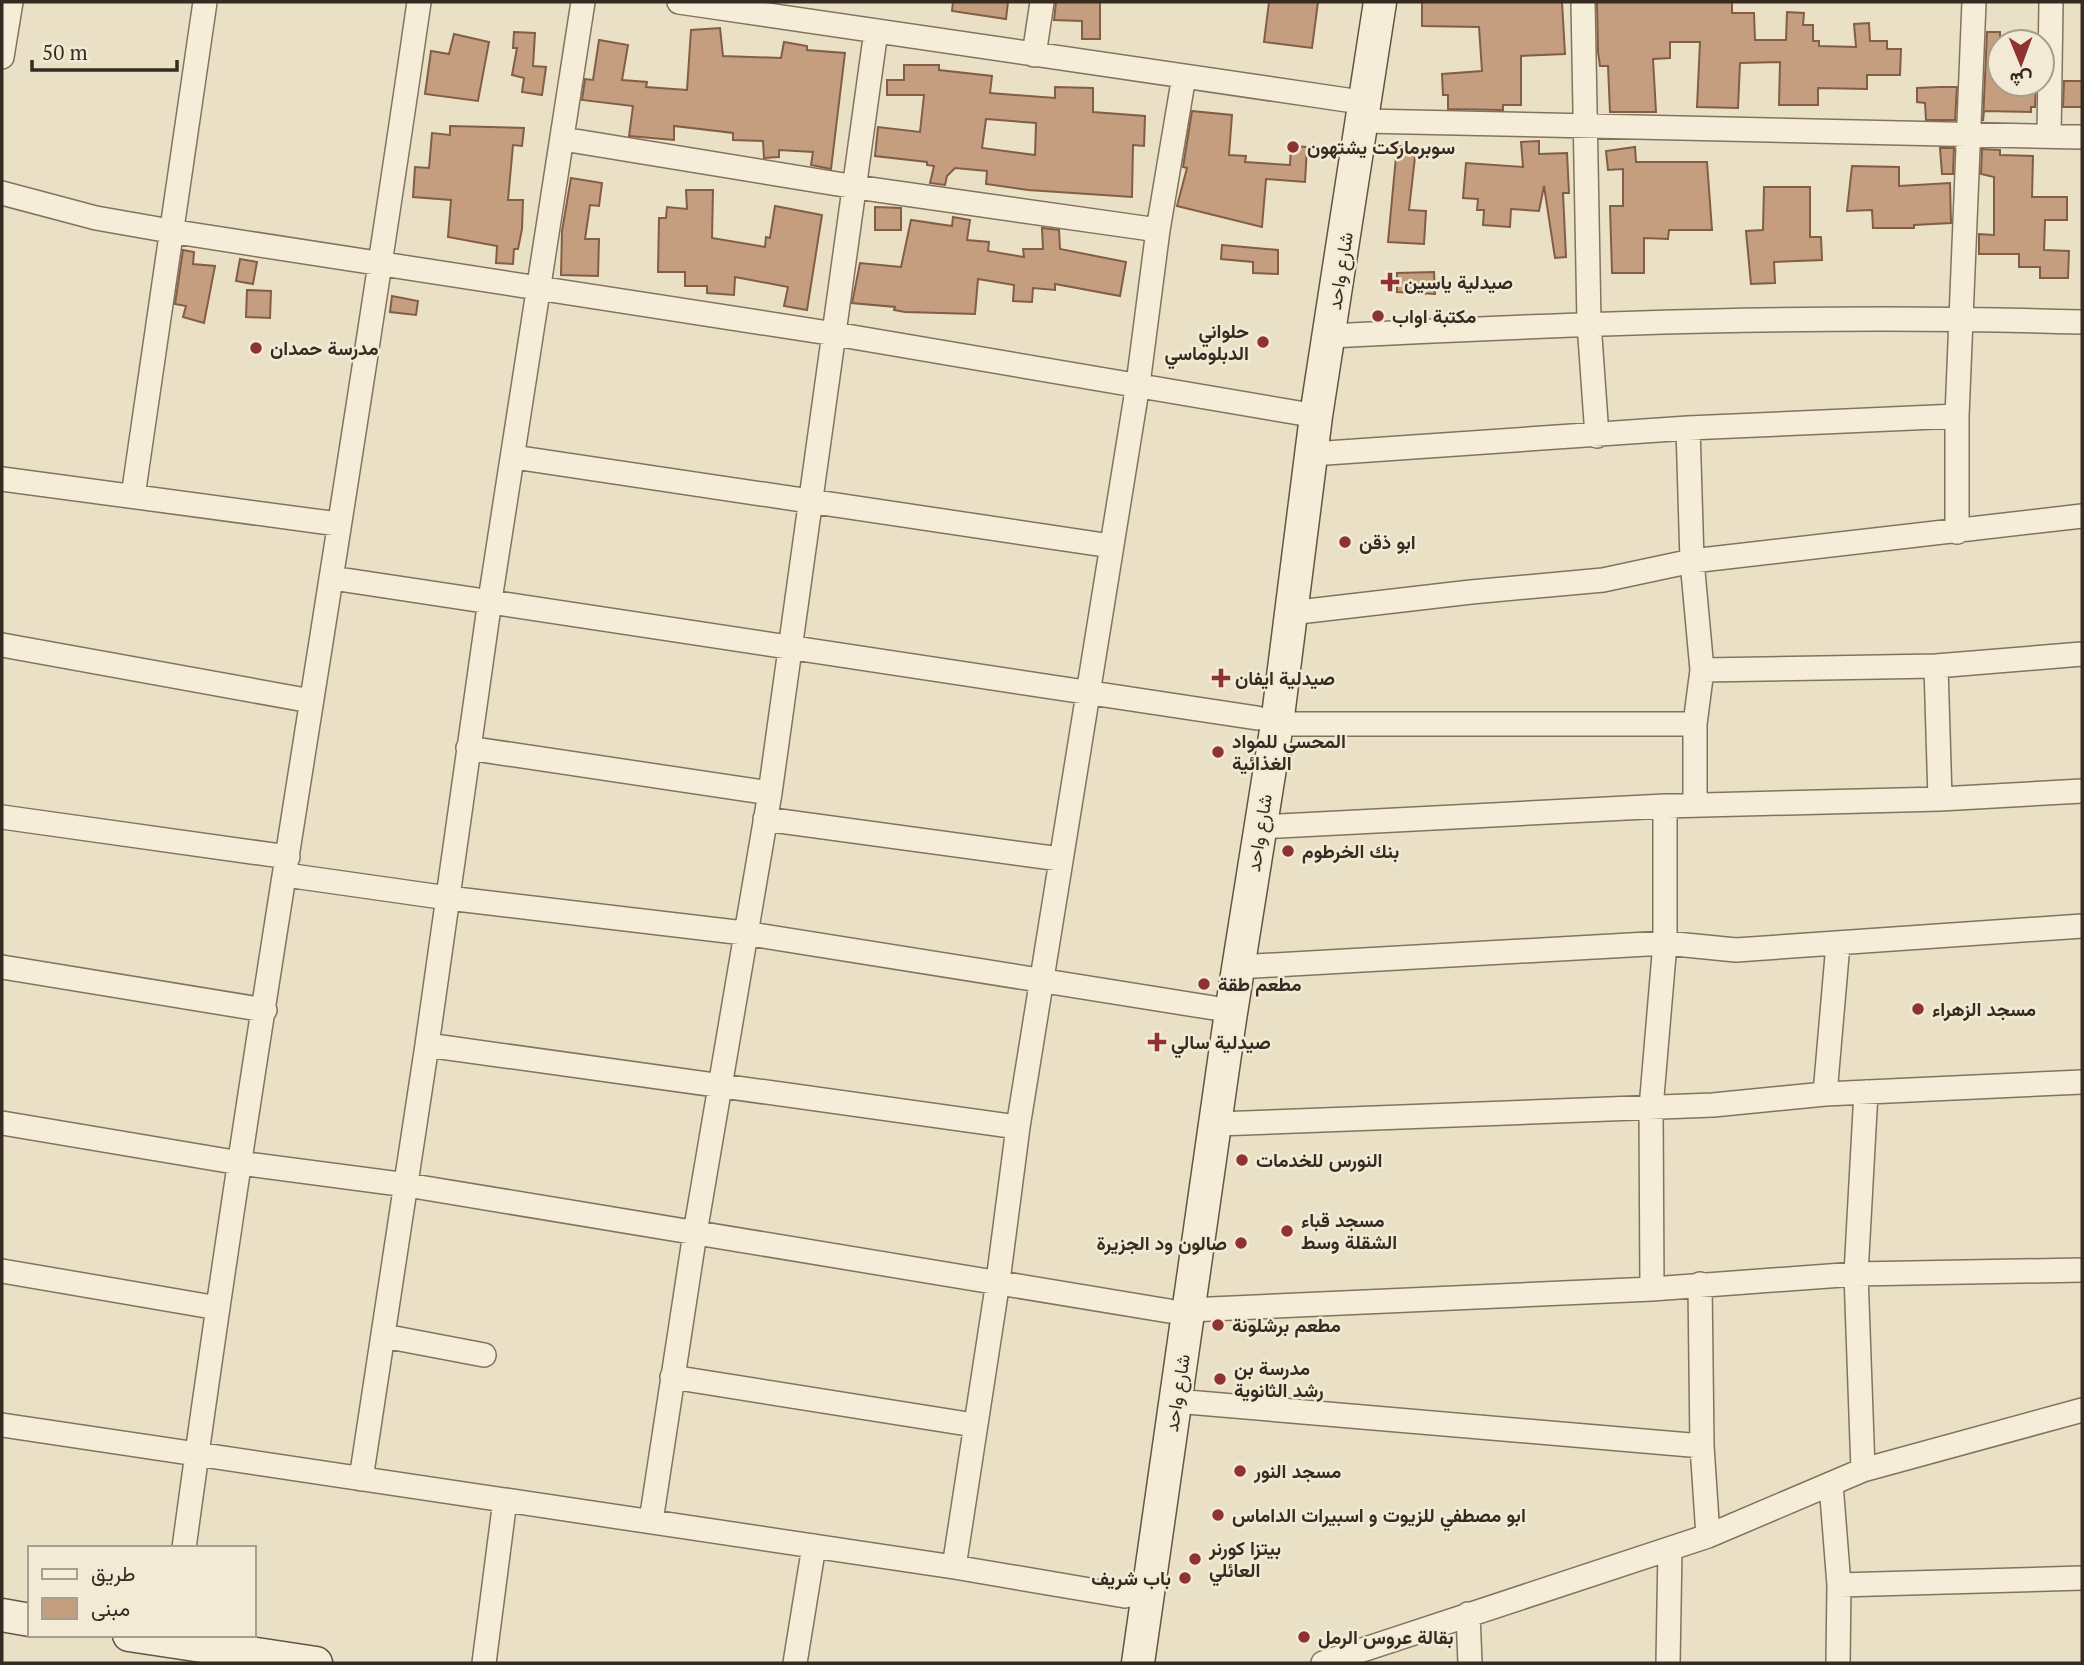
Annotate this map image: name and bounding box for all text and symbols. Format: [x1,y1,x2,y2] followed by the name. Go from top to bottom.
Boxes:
[32,28,177,72] scale bar
[1986,28,2056,98] north arrow
[42,38,88,66] text: 50 m
[2010,68,2033,93] text: ش
[1307,134,1455,160] place label: سوبرماركت يشتهون
[1285,139,1301,155] marker: سوبرماركت يشتهون
[1321,230,1359,312] street label: شارع واحد
[1404,269,1513,294] place label: صيدلية ياسين
[1382,274,1398,290] marker: صيدلية ياسين
[1392,303,1476,329] place label: مكتبة اواب
[1370,308,1386,324] marker: مكتبة اواب
[1164,318,1249,370] place label: حلواني الدبلوماسي
[1255,334,1271,350] marker: حلواني الدبلوماسي
[270,335,379,361] place label: مدرسة حمدان
[248,340,264,356] marker: مدرسة حمدان
[1359,529,1416,555] place label: ابو ذقن
[1337,534,1353,550] marker: ابو ذقن
[1235,665,1335,690] place label: صيدلية ايفان
[1213,670,1229,686] marker: صيدلية ايفان
[1232,728,1346,775] place label: المحسي للمواد الغذائية
[1210,744,1226,760] marker: المحسي للمواد الغذائية
[1240,792,1278,874] street label: شارع واحد
[1302,838,1399,864] place label: بنك الخرطوم
[1280,843,1296,859] marker: بنك الخرطوم
[1218,971,1302,997] place label: مطعم طقة
[1196,976,1212,992] marker: مطعم طقة
[1932,996,2036,1022] place label: مسجد الزهراء
[1910,1001,1926,1017] marker: مسجد الزهراء
[1171,1029,1271,1059] place label: صيدلية سالي
[1149,1034,1165,1050] marker: صيدلية سالي
[1256,1147,1383,1173] place label: النورس للخدمات
[1234,1152,1250,1168] marker: النورس للخدمات
[1301,1207,1397,1255] place label: مسجد قباء الشقلة وسط
[1279,1223,1295,1239] marker: مسجد قباء الشقلة وسط
[1096,1230,1227,1256] place label: صالون ود الجزيرة
[1233,1235,1249,1251] marker: صالون ود الجزيرة
[1232,1312,1341,1338] place label: مطعم برشلونة
[1210,1317,1226,1333] marker: مطعم برشلونة
[1158,1352,1196,1434] street label: شارع واحد
[1234,1355,1324,1403] place label: مدرسة بن رشد الثانوية
[1212,1371,1228,1387] marker: مدرسة بن رشد الثانوية
[1253,1458,1341,1484] place label: مسجد النور
[1232,1463,1248,1479] marker: مسجد النور
[1232,1502,1526,1532] place label: ابو مصطفي للزيوت و اسبيرات الداماس
[1210,1507,1226,1523] marker: ابو مصطفي للزيوت و اسبيرات الداماس
[1208,1535,1281,1587] place label: بيتزا كورنر العائلي
[28,1546,256,1637] legend
[1187,1551,1203,1567] marker: بيتزا كورنر العائلي
[91,1559,136,1587] text: طريق
[1091,1565,1171,1591] place label: باب شريف
[1177,1570,1193,1586] marker: باب شريف
[91,1594,130,1622] text: مبنى
[1318,1624,1454,1650] place label: بقالة عروس الرمل
[1296,1629,1312,1645] marker: بقالة عروس الرمل

